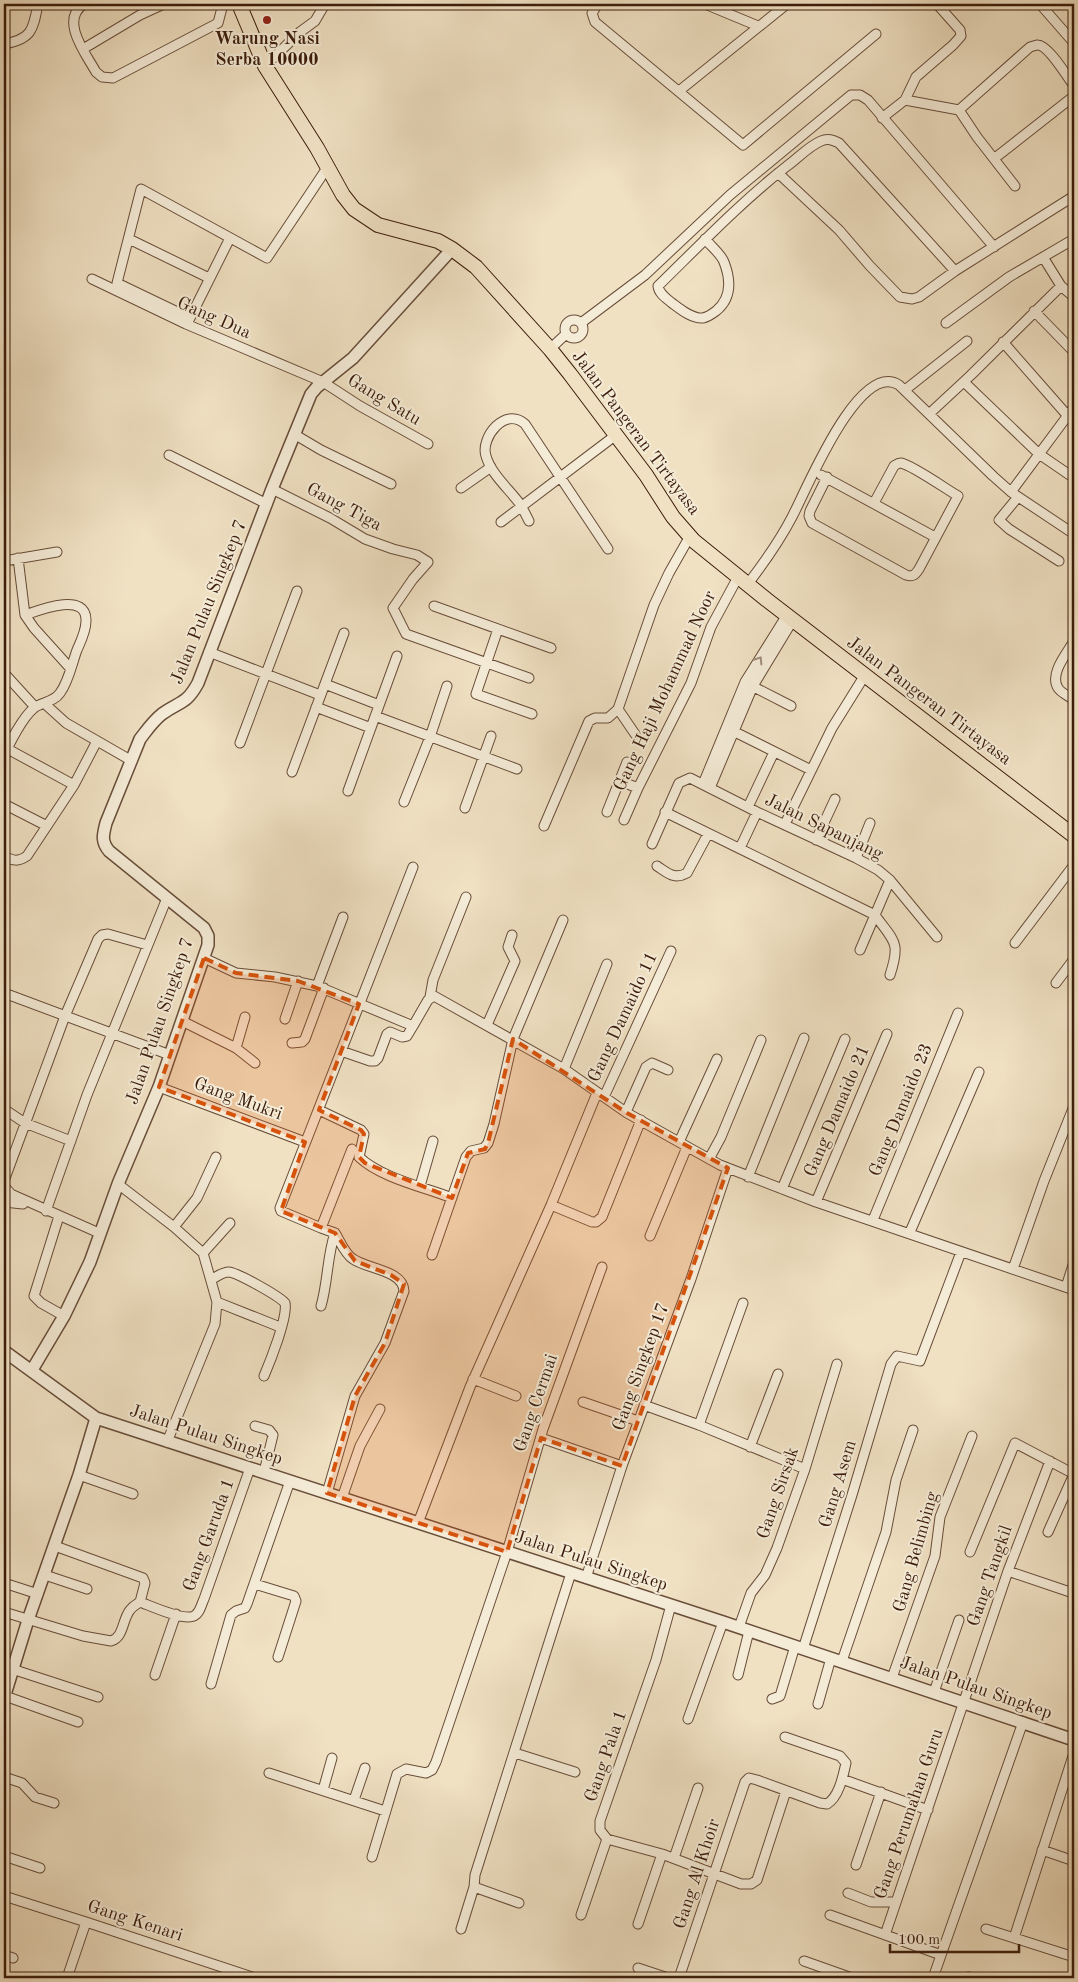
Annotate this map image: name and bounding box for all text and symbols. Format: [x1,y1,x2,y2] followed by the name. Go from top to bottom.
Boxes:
[261,14,273,26] marker: Warung Nasi Serba 10000
[214,30,320,69] place label: Warung Nasi Serba 10000
[174,294,254,342] street label: Gang Dua
[568,347,704,519] street label: Jalan Pangeran Tirtayasa
[344,371,424,429] street label: Gang Satu
[303,480,385,534] street label: Gang Tiga
[168,517,250,687] street label: Jalan Pulau Singkep 7
[611,588,720,794] street label: Gang Haji Mohammad Noor
[843,633,1015,769] street label: Jalan Pangeran Tirtayasa
[753,657,762,666] one-way arrow
[762,791,886,864] street label: Jalan Sapanjang
[123,935,197,1107] street label: Jalan Pulau Singkep 7
[585,949,661,1085] street label: Gang Damaido 11
[866,1041,936,1179] street label: Gang Damaido 23
[801,1042,873,1180] street label: Gang Damaido 21
[191,1075,285,1123] street label: Gang Mukri
[610,1301,672,1433] street label: Gang Singkep 17
[511,1352,561,1454] street label: Gang Cermai
[127,1402,285,1468] street label: Jalan Pulau Singkep
[816,1438,860,1530] street label: Gang Asem
[754,1445,802,1541] street label: Gang Sirsak
[180,1476,238,1594] street label: Gang Garuda 1
[890,1489,942,1614] street label: Gang Belimbing
[964,1523,1016,1629] street label: Gang Tangkil
[512,1528,670,1594] street label: Jalan Pulau Singkep
[898,1653,1054,1723] street label: Jalan Pulau Singkep
[582,1708,630,1804] street label: Gang Pala 1
[871,1726,947,1902] street label: Gang Perumahan Guru
[671,1816,723,1931] street label: Gang Al Khoir
[85,1897,185,1945] street label: Gang Kenari
[890,1922,1019,1954] scale bar
[898,1933,940,1948] text: 100 m

